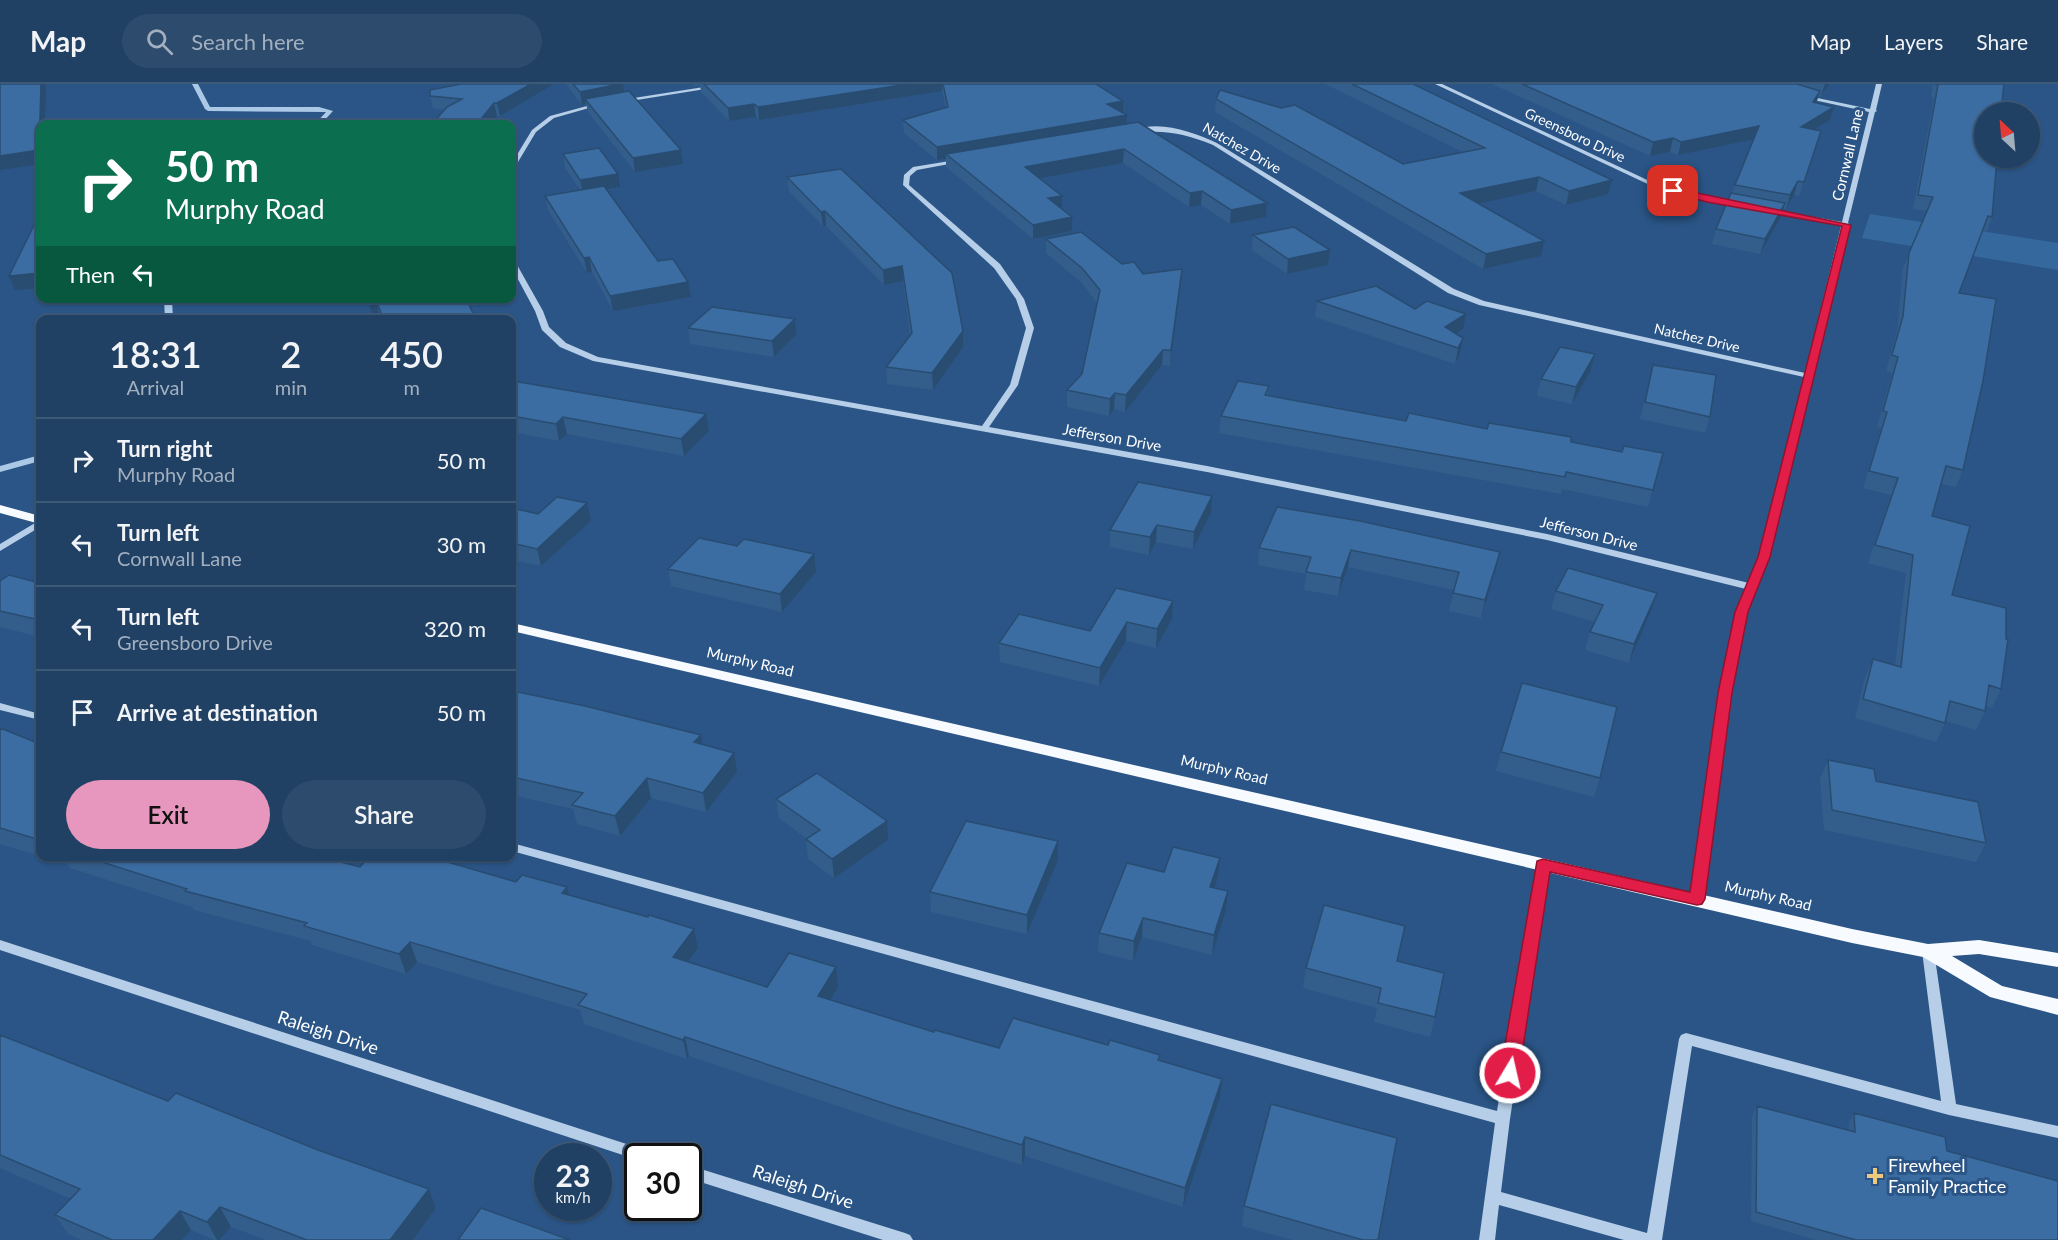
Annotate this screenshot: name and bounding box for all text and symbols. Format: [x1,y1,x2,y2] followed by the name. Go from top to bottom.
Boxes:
[122,14,542,68] search box
[30,24,86,58] text: Map
[143,25,176,58] icon: search
[191,28,305,55] text: Search here
[1810,29,1851,54] text: Map
[1884,29,1943,54] text: Layers
[1976,29,2028,54] text: Share
[1974,102,2040,168] north arrow
[1974,102,2040,168] map controls
[1522,104,1628,165] street label: Greensboro Drive
[1828,107,1866,202] street label: Cornwall Lane
[1200,118,1284,177] street label: Natchez Drive
[165,141,259,191] text: 50 m
[66,144,144,222] icon: right
[1647,165,1698,216] pin
[1656,174,1689,207] icon: arrive
[165,192,325,225] text: Murphy Road
[127,258,160,291] icon: left
[66,261,115,288] text: Then
[1653,319,1742,356] street label: Natchez Drive
[109,332,202,376] text: 18:31
[281,332,301,376] text: 2
[380,332,443,376] text: 450
[127,375,184,399] text: Arrival
[275,375,307,399] text: min
[403,375,420,399] text: m
[1061,419,1163,455] street label: Jefferson Drive
[117,435,212,462] text: Turn right
[66,444,99,477] icon: right
[437,447,486,474] text: 50 m
[117,462,235,486] text: Murphy Road
[1539,512,1640,554] street label: Jefferson Drive
[117,519,199,546] text: Turn left
[66,528,99,561] icon: left
[437,531,486,558] text: 30 m
[117,546,242,570] text: Cornwall Lane
[117,603,199,630] text: Turn left
[66,612,99,645] icon: left
[424,615,486,642] text: 320 m
[117,630,273,654] text: Greensboro Drive
[705,642,795,680] street label: Murphy Road
[66,696,99,729] icon: arrive
[117,699,318,726] text: Arrive at destination
[437,699,486,726] text: 50 m
[1179,750,1269,788] street label: Murphy Road
[66,780,270,849] button: Exit
[282,780,486,849] button: Share
[1723,876,1813,914] street label: Murphy Road
[275,1005,382,1059] street label: Raleigh Drive
[1478,1041,1542,1105] position arrow
[624,1143,702,1221] speed limit sign: 30
[1888,1154,2006,1197] place label: Firewheel Family Practice
[556,1157,590,1193] text: 23
[750,1159,857,1213] street label: Raleigh Drive
[1866,1167,1884,1185] marker: Firewheel Family Practice
[555,1188,591,1206] text: km/h

